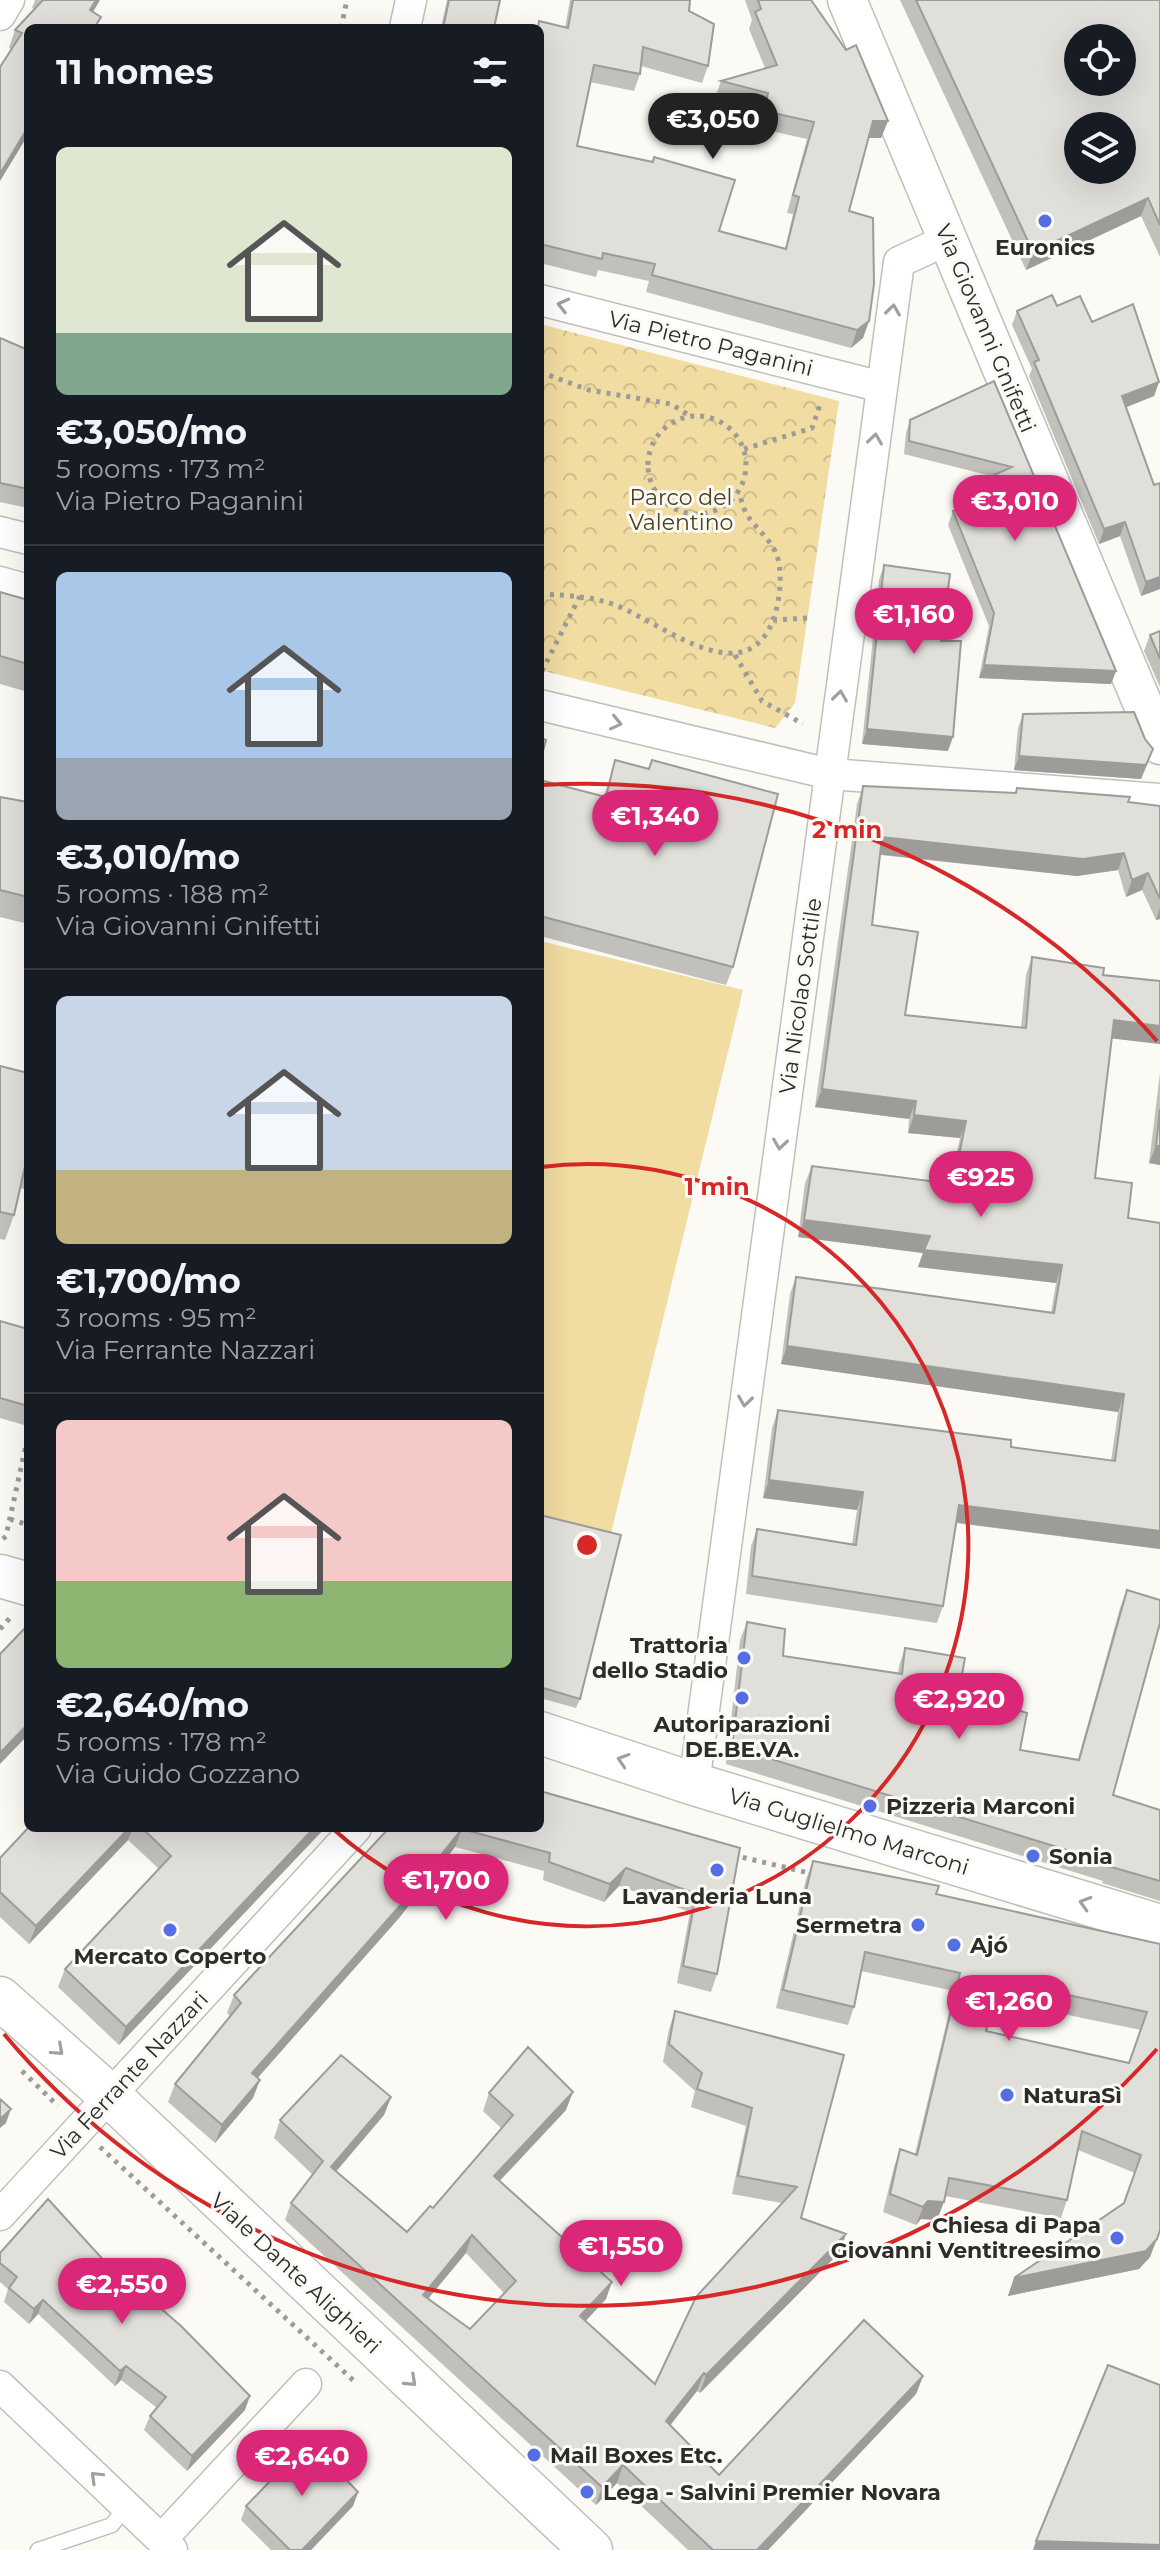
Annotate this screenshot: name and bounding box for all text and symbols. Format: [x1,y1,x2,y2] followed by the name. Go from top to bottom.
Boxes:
[1064,24,1136,184] map controls
[1064,24,1136,96] button: locate
[468,50,512,94] icon: filters
[56,51,214,93] text: 11 homes
[648,93,778,161] pin: €3,050
[666,103,760,135] text: €3,050
[1064,112,1136,184] button: layers
[212,199,356,343] icon: home
[1036,212,1054,230] marker: Euronics
[929,220,1042,436] street label: Via Giovanni Gnifetti
[995,234,1095,261] place label: Euronics
[556,298,570,315] one-way arrow
[884,303,901,317] one-way arrow
[606,305,816,382] street label: Via Pietro Paganini
[56,411,247,453] text: €3,050/mo
[867,432,884,445] one-way arrow
[56,453,265,485] text: 5 rooms · 173 m²
[950,475,1080,543] pin: €3,010
[629,484,733,536] park label: Parco del Valentino
[56,485,304,517] text: Via Pietro Paganini
[971,485,1059,517] text: €3,010
[849,588,979,656] pin: €1,160
[873,598,955,630] text: €1,160
[212,624,356,768] icon: home
[832,690,849,703] one-way arrow
[609,714,622,731] one-way arrow
[590,790,720,858] pin: €1,340
[610,800,700,832] text: €1,340
[812,815,882,844] text: 2 min
[56,836,240,878] text: €3,010/mo
[56,878,269,910] text: 5 rooms · 188 m²
[773,896,828,1096] street label: Via Nicolao Sottile
[56,910,320,942] text: Via Giovanni Gnifetti
[212,1048,356,1192] icon: home
[772,1137,789,1150] one-way arrow
[934,1151,1028,1219] pin: €925
[947,1161,1015,1193] text: €925
[684,1172,750,1201] text: 1 min
[56,1260,241,1302] text: €1,700/mo
[56,1302,257,1334] text: 3 rooms · 95 m²
[56,1334,315,1366] text: Via Ferrante Nazzari
[737,1394,754,1408] one-way arrow
[212,1472,356,1616] icon: home
[573,1531,601,1559] centre of rings
[592,1632,728,1684] place label: Trattoria dello Stadio
[735,1649,753,1667] marker: Trattoria dello Stadio
[894,1673,1024,1741] pin: €2,920
[913,1683,1005,1715] text: €2,920
[56,1684,249,1726] text: €2,640/mo
[733,1689,751,1707] marker: Autoriparazioni DE.BE.VA.
[653,1711,830,1763] place label: Autoriparazioni DE.BE.VA.
[56,1726,267,1758] text: 5 rooms · 178 m²
[617,1754,631,1770] one-way arrow
[56,1758,300,1790] text: Via Guido Gozzano
[725,1782,972,1881] street label: Via Guglielmo Marconi
[886,1793,1075,1820] place label: Pizzeria Marconi
[861,1797,879,1815] marker: Pizzeria Marconi
[1049,1843,1113,1870] place label: Sonia
[1024,1847,1042,1865] marker: Sonia
[381,1854,511,1922] pin: €1,700
[708,1861,726,1879] marker: Lavanderia Luna
[402,1864,490,1896] text: €1,700
[622,1883,812,1910] place label: Lavanderia Luna
[1079,1896,1093,1912] one-way arrow
[796,1912,902,1939] place label: Sermetra
[909,1916,927,1934] marker: Sermetra
[161,1921,179,1939] marker: Mercato Coperto
[969,1932,1008,1959] place label: Ajó
[945,1936,963,1954] marker: Ajó
[73,1943,267,1970] place label: Mercato Coperto
[944,1975,1074,2043] pin: €1,260
[965,1985,1053,2017] text: €1,260
[45,1986,214,2165] street label: Via Ferrante Nazzari
[49,2041,63,2056] one-way arrow
[1023,2082,1122,2109] place label: NaturaSì
[998,2086,1016,2104] marker: NaturaSì
[205,2187,387,2360] street label: Viale Dante Alighieri
[831,2212,1101,2264] place label: Chiesa di Papa Giovanni Ventitreesimo
[556,2220,686,2288] pin: €1,550
[1108,2229,1126,2247] marker: Chiesa di Papa Giovanni Ventitreesimo
[578,2230,664,2262] text: €1,550
[57,2258,187,2326] pin: €2,550
[76,2268,168,2300] text: €2,550
[402,2371,416,2386] one-way arrow
[237,2430,367,2498] pin: €2,640
[254,2440,350,2472] text: €2,640
[550,2442,723,2469] place label: Mail Boxes Etc.
[525,2446,543,2464] marker: Mail Boxes Etc.
[90,2472,105,2486] one-way arrow
[603,2479,941,2506] place label: Lega - Salvini Premier Novara
[578,2483,596,2501] marker: Lega - Salvini Premier Novara

